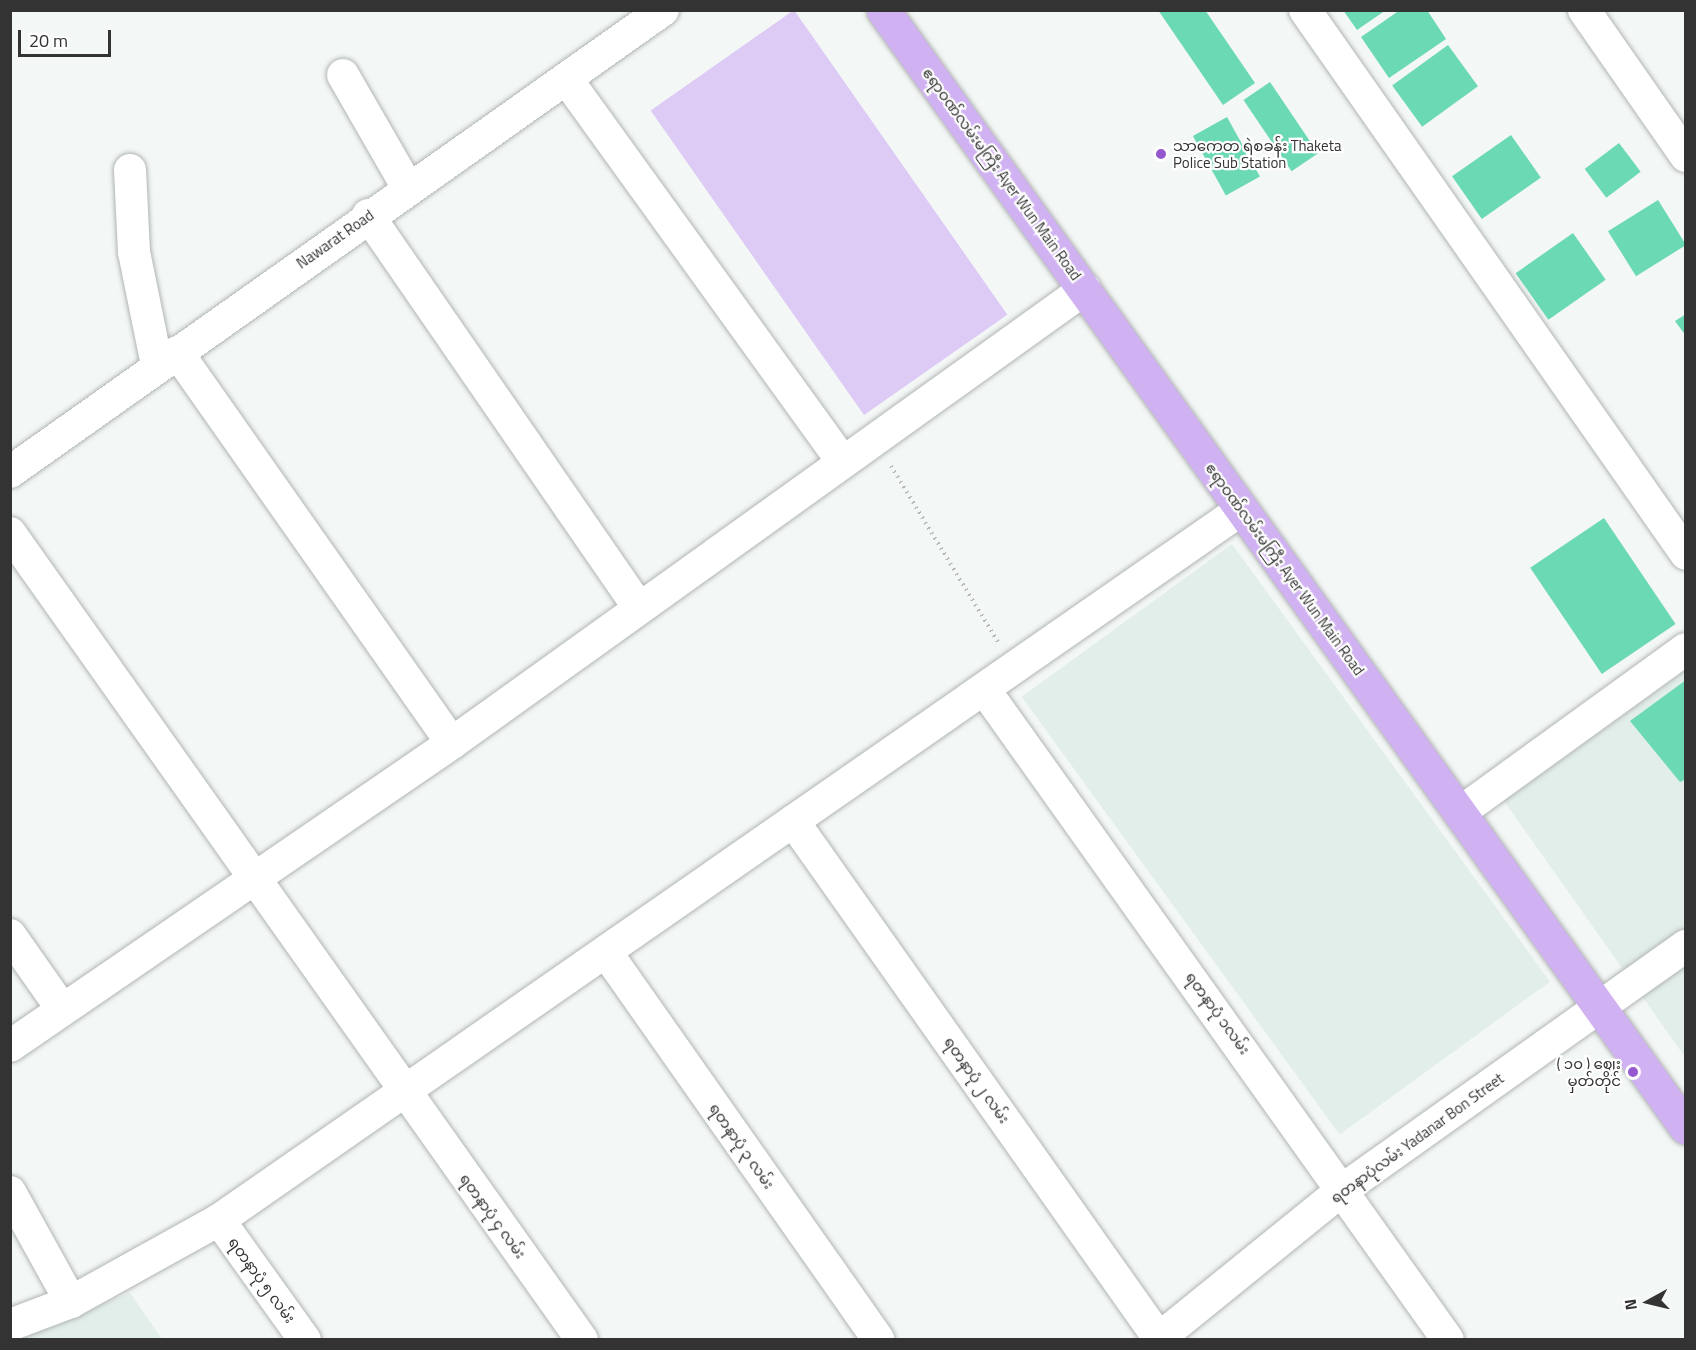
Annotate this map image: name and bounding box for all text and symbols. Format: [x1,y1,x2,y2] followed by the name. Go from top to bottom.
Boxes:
[21,18,114,56] scale bar
[29,27,68,54] text: 20 m
[919,64,1085,284] street label: ဧရာဝဏ်လမ်းမကြီး Ayer Wun Main Road
[1173,136,1341,171] place label: သာကေတ ရဲစခန်း Thaketa Police Sub Station
[1154,147,1168,161] marker: သာကေတ ရဲစခန်း Thaketa Police Sub Station
[293,206,377,272] street label: Nawarat Road
[1202,459,1368,679] street label: ဧရာဝဏ်လမ်းမကြီး Ayer Wun Main Road
[1182,968,1254,1058] street label: ရတနာပုံ ၁လမ်း
[940,1033,1014,1127] street label: ရတနာပုံ ၂ လမ်း
[1557,1054,1621,1089] place label: ( ၁၀ ) ဈေး မှတ်တိုင်
[1626,1065,1640,1079] marker: ( ၁၀ ) ဈေး မှတ်တိုင်
[1327,1069,1507,1207] street label: ရတနာပုံလမ်း Yadanar Bon Street
[706,1100,778,1192] street label: ရတနာပုံ ၃ လမ်း
[456,1170,530,1262] street label: ရတနာပုံ ၄ လမ်း
[225,1234,299,1326] street label: ရတနာပုံ ၅ လမ်း
[1618,1272,1678,1332] north arrow
[1618,1297,1643,1312] text: N

